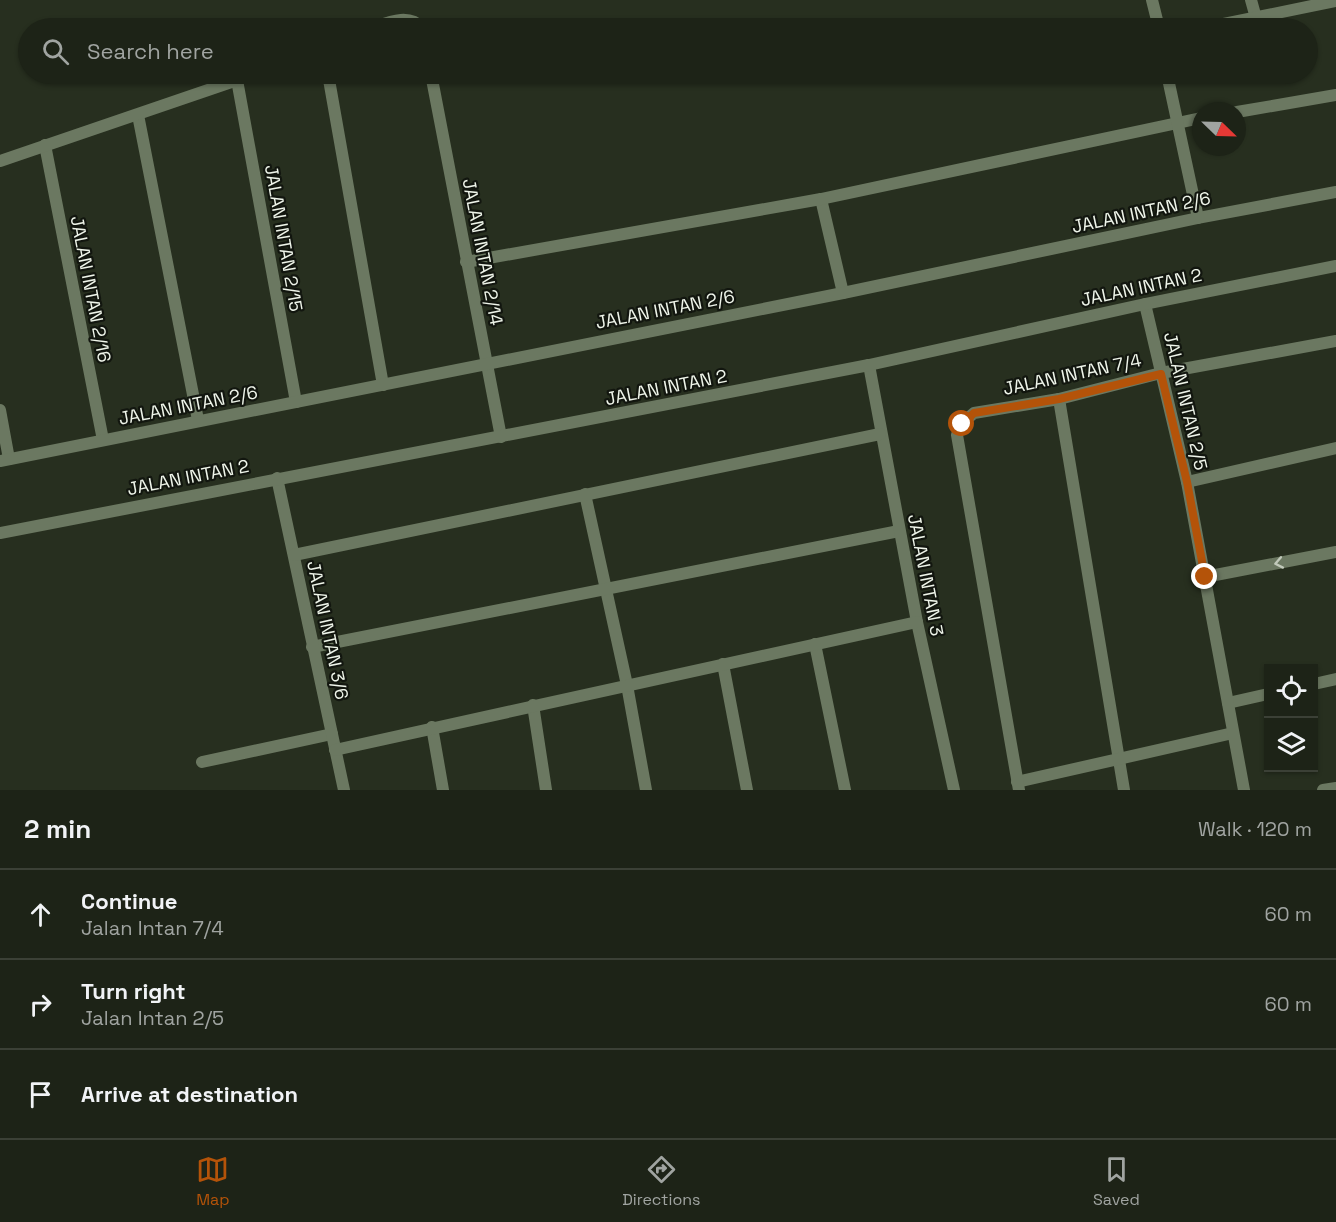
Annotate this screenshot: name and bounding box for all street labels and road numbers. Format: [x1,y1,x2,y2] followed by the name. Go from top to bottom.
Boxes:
[260,163,308,313] street label: JALAN INTAN 2/15
[457,177,509,327] street label: JALAN INTAN 2/14
[1070,186,1212,238] street label: JALAN INTAN 2/6
[66,214,116,364] street label: JALAN INTAN 2/16
[1078,263,1204,311] street label: JALAN INTAN 2
[593,284,737,334] street label: JALAN INTAN 2/6
[1159,330,1213,472] street label: JALAN INTAN 2/5
[1001,348,1143,400] street label: JALAN INTAN 7/4
[603,364,729,410] street label: JALAN INTAN 2
[116,380,260,430] street label: JALAN INTAN 2/6
[125,454,251,500] street label: JALAN INTAN 2
[903,512,949,638] street label: JALAN INTAN 3
[302,559,354,701] street label: JALAN INTAN 3/6

